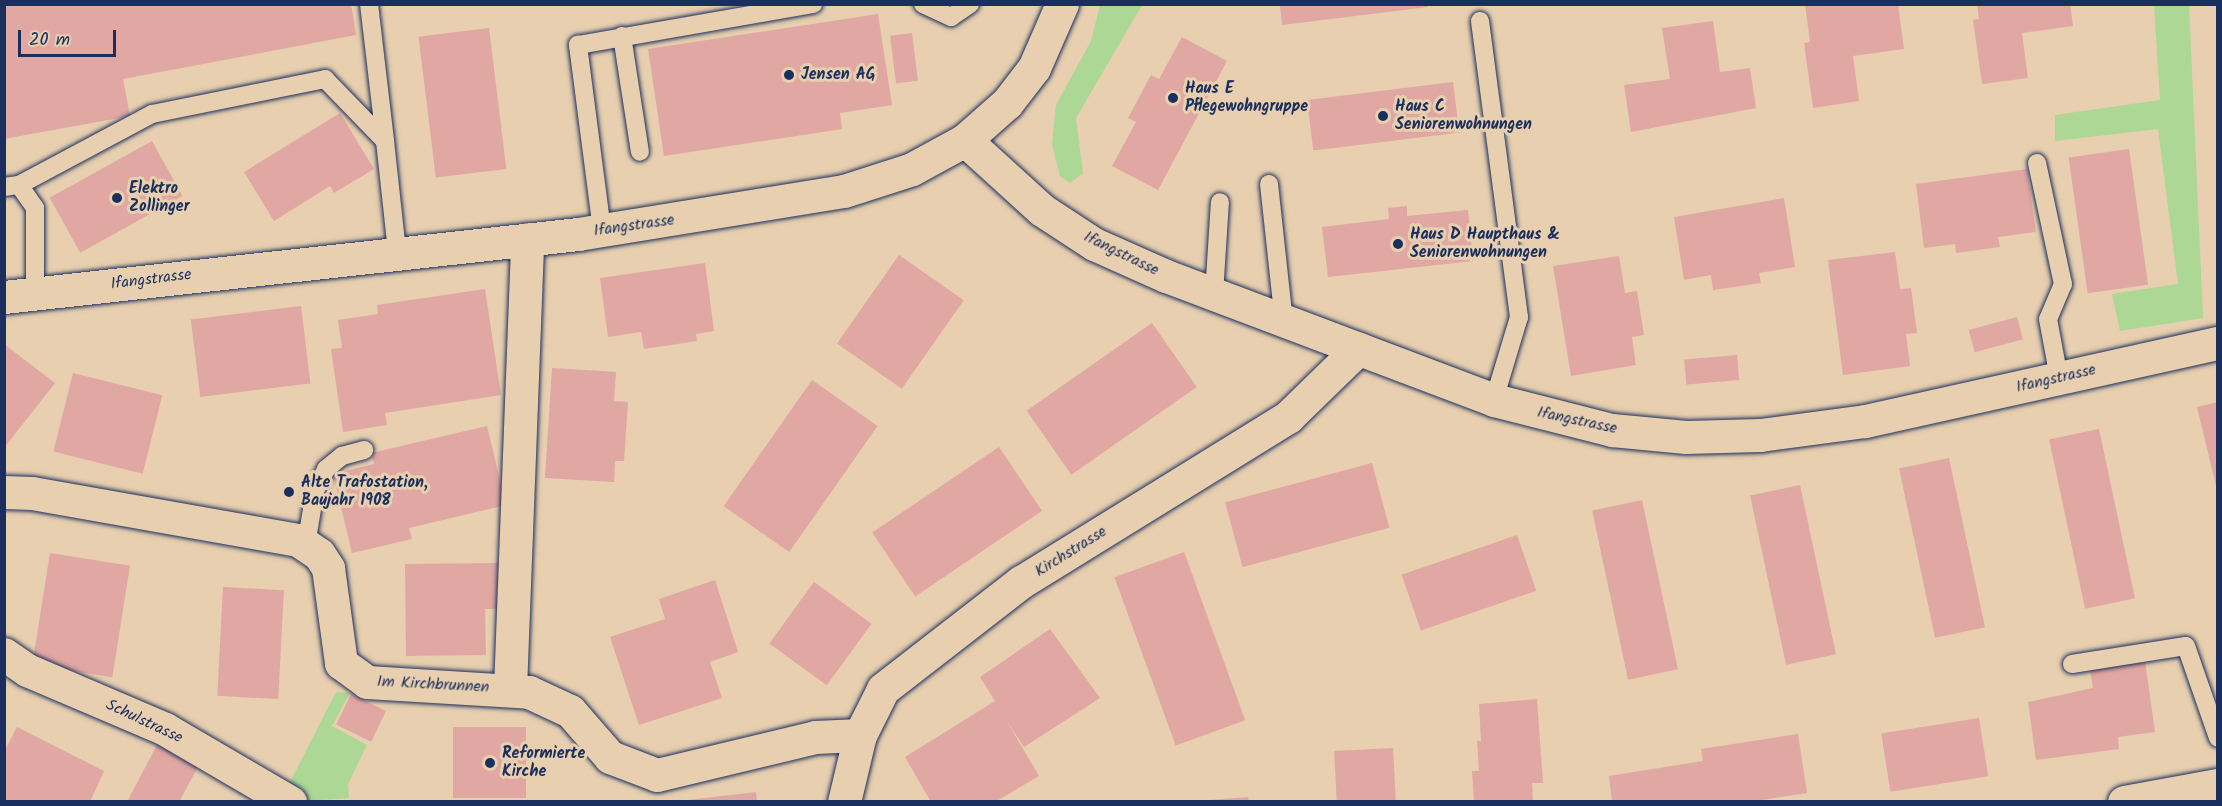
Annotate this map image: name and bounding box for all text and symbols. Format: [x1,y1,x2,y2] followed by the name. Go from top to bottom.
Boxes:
[21,18,118,56] scale bar
[29,26,70,55] text: 20 m
[801,65,875,85] place label: Jensen AG
[782,68,796,82] marker: Jensen AG
[1185,79,1308,117] place label: Haus E Pflegewohngruppe
[1166,91,1180,105] marker: Haus E Pflegewohngruppe
[1395,97,1532,135] place label: Haus C Seniorenwohnungen
[1376,109,1390,123] marker: Haus C Seniorenwohnungen
[129,179,189,217] place label: Elektro Zollinger
[110,191,124,205] marker: Elektro Zollinger
[592,211,676,241] street label: Ifangstrasse
[1410,225,1560,263] place label: Haus D Haupthaus & Seniorenwohnungen
[1080,228,1162,280] street label: Ifangstrasse
[1391,237,1405,251] marker: Haus D Haupthaus & Seniorenwohnungen
[110,266,192,294] street label: Ifangstrasse
[2014,361,2098,397] street label: Ifangstrasse
[1535,403,1619,439] street label: Ifangstrasse
[301,473,428,511] place label: Alte Trafostation, Baujahr 1908
[282,485,296,499] marker: Alte Trafostation, Baujahr 1908
[1032,522,1110,582] street label: Kirchstrasse
[376,672,490,698] street label: Im Kirchbrunnen
[103,696,185,748] street label: Schulstrasse
[502,744,585,782] place label: Reformierte Kirche
[483,756,497,770] marker: Reformierte Kirche

